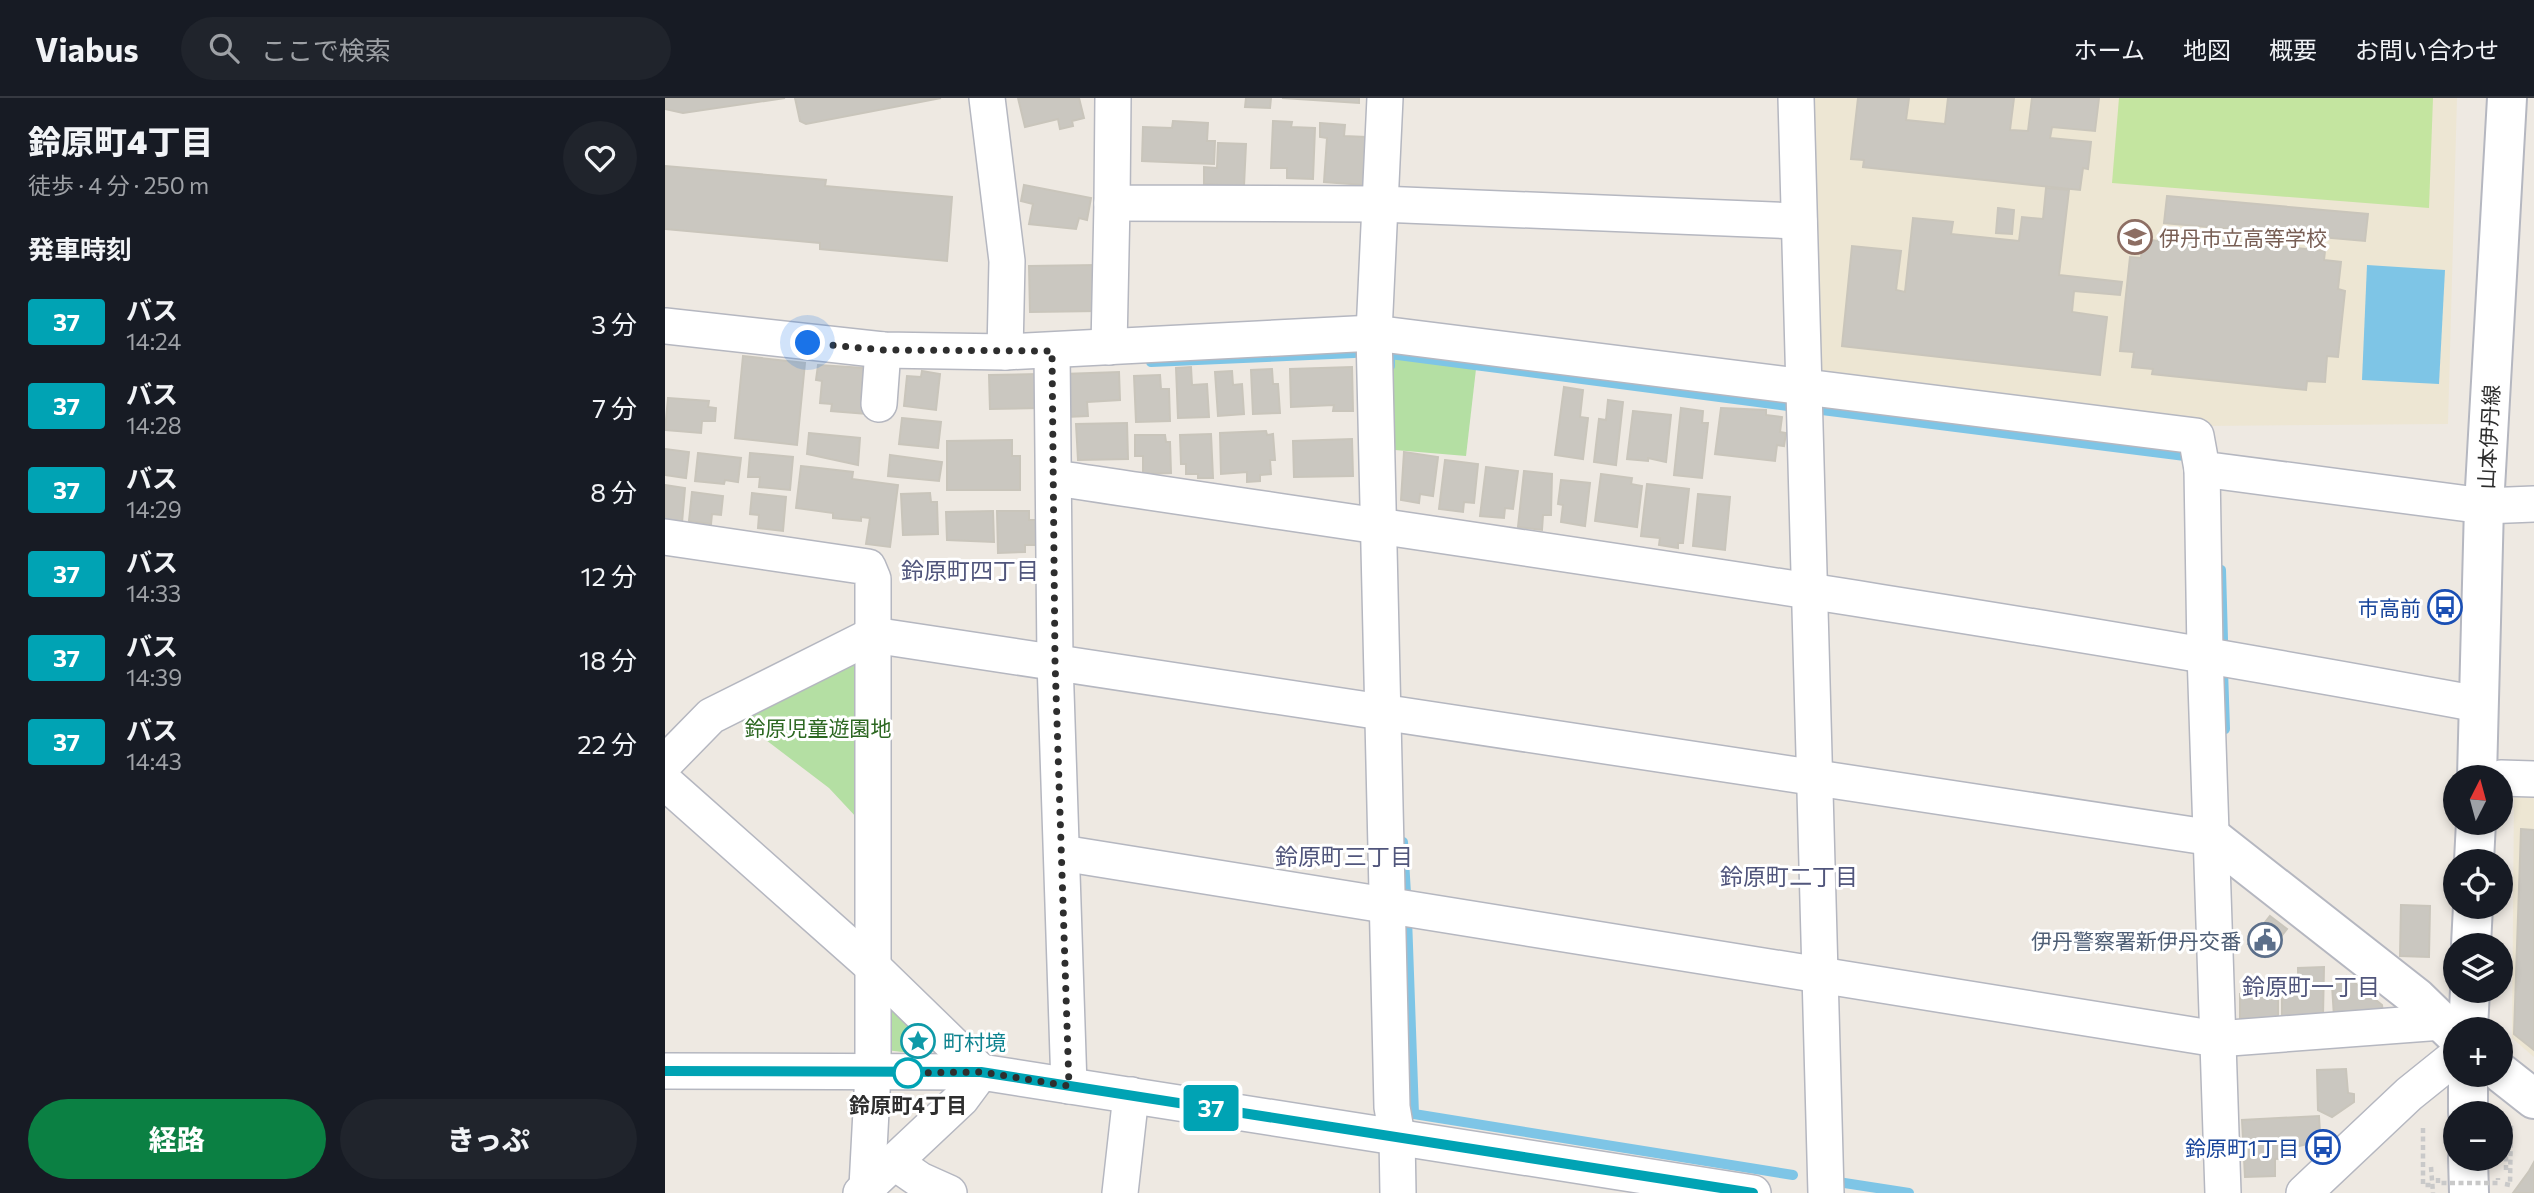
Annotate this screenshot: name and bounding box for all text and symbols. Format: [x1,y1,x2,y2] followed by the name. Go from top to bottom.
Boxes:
[181,17,671,80] search box
[35,28,139,69] text: Viabus
[205,29,243,67] icon: search
[261,34,391,65] text: ここで検索
[2074,35,2145,64] text: ホーム
[2183,35,2231,64] text: 地図
[2269,35,2317,64] text: 概要
[2355,35,2499,64] text: お問い合わせ
[28,120,214,161] text: 鈴原町4丁目
[563,121,637,195] button: heart
[28,171,209,199] text: 徒歩 · 4 分 · 250 m
[2116,218,2154,256] school or university icon: 伊丹市立高等学校
[2159,225,2327,250] place label: 伊丹市立高等学校
[28,233,132,264] text: 発車時刻
[126,294,178,325] text: バス
[53,307,80,336] text: 37
[591,308,637,339] text: 3 分
[790,325,825,360] your location
[126,327,181,355] text: 14:24
[126,378,178,409] text: バス
[2473,384,2503,490] street label: 山本伊丹線
[53,391,80,420] text: 37
[592,392,637,423] text: 7 分
[126,411,182,439] text: 14:28
[126,462,178,493] text: バス
[53,475,80,504] text: 37
[590,476,637,507] text: 8 分
[126,495,182,523] text: 14:29
[126,546,178,577] text: バス
[901,556,1039,584] district label: 鈴原町四丁目
[53,559,80,588] text: 37
[580,560,637,591] text: 12 分
[126,579,181,607] text: 14:33
[2426,588,2464,626] bus stop icon: 市高前
[2358,595,2421,620] place label: 市高前
[126,630,178,661] text: バス
[53,643,80,672] text: 37
[579,644,637,675] text: 18 分
[126,663,182,691] text: 14:39
[126,714,178,745] text: バス
[745,715,892,740] park label: 鈴原児童遊園地
[53,727,80,756] text: 37
[577,728,637,759] text: 22 分
[126,747,182,775] text: 14:43
[2443,765,2513,835] north arrow
[2443,765,2513,1171] map controls
[1275,842,1413,870] district label: 鈴原町三丁目
[2443,849,2513,919] button: locate
[1720,862,1858,890] district label: 鈴原町二丁目
[2246,921,2284,959] public building icon: 伊丹警察署新伊丹交番
[2031,928,2241,953] place label: 伊丹警察署新伊丹交番
[2443,933,2513,1003] button: layers
[2242,972,2380,1000] district label: 鈴原町一丁目
[2443,1017,2513,1087] button: +
[899,1022,937,1060] place icon: 町村境
[943,1029,1006,1054] place label: 町村境
[893,1058,923,1088] marker: 鈴原町4丁目
[1179,1085,1243,1131] line badge: 37
[849,1092,967,1117] place label: 鈴原町4丁目
[1198,1093,1224,1122] text: 37
[28,1099,326,1179] button: 経路
[340,1099,637,1179] button: きっぷ
[2443,1101,2513,1171] button: −
[2304,1128,2342,1166] bus stop icon: 鈴原町1丁目
[2185,1135,2299,1160] place label: 鈴原町1丁目

